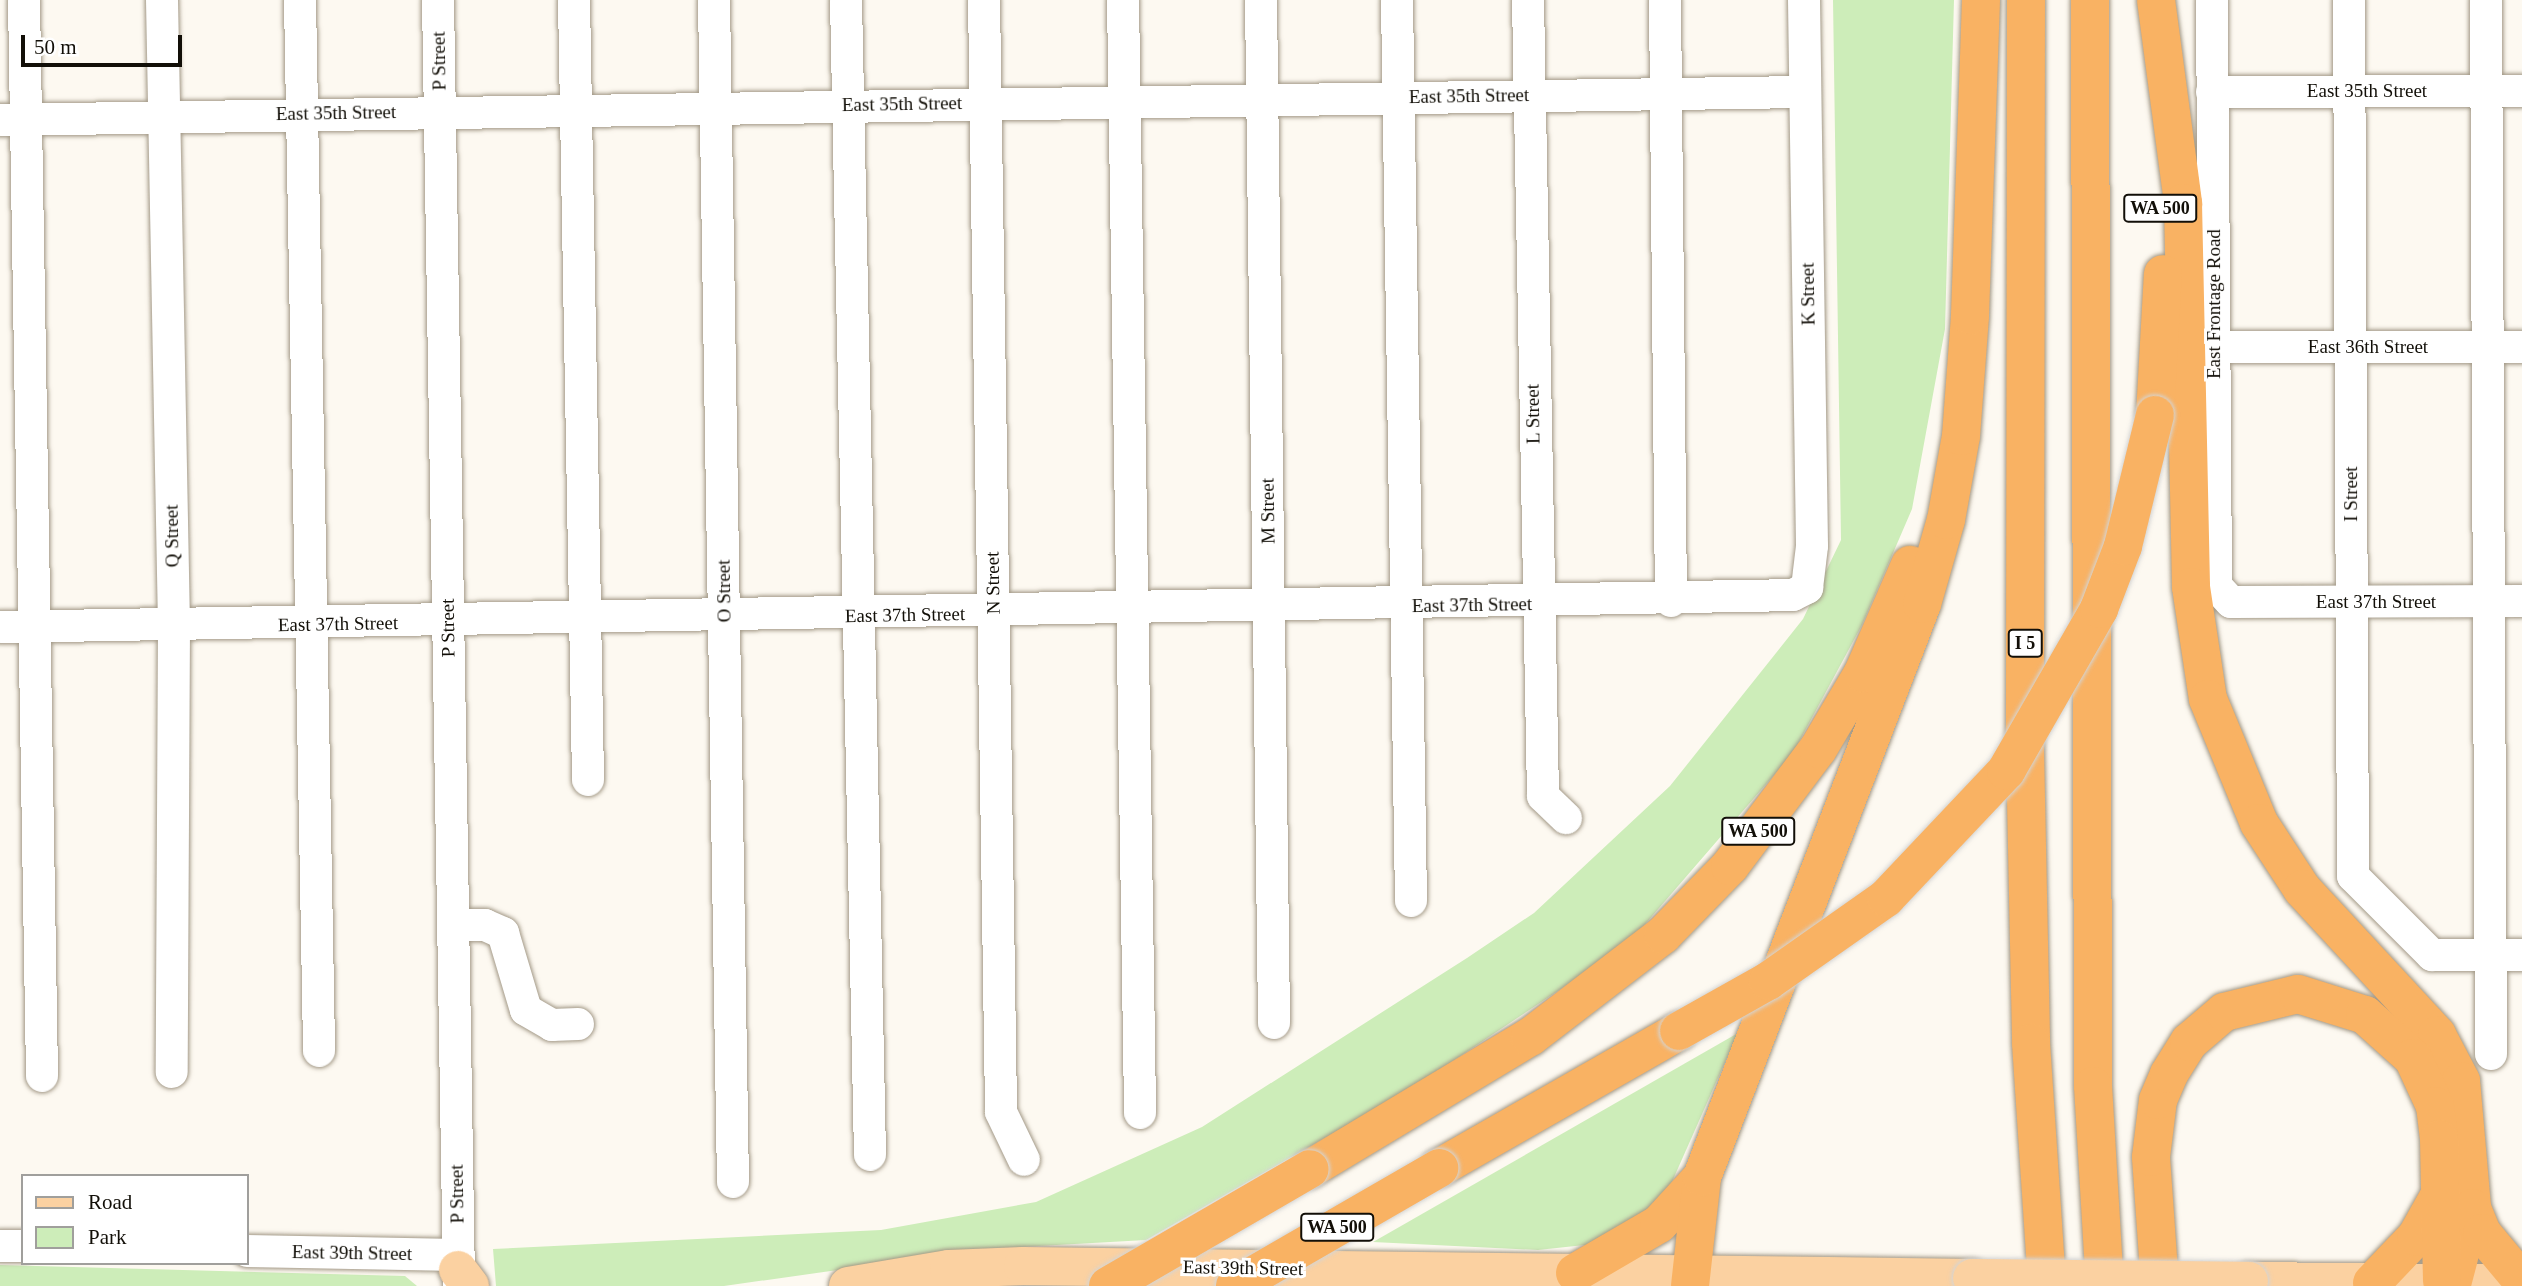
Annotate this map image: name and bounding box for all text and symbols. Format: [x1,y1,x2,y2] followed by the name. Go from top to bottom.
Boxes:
[24,21,186,65] scale bar
[427,31,451,91] street label: P Street
[34,35,77,59] text: 50 m
[2307,80,2427,102] street label: East 35th Street
[1409,84,1529,108] street label: East 35th Street
[842,92,962,116] street label: East 35th Street
[276,101,396,125] street label: East 35th Street
[2122,194,2198,223] road number: WA 500
[2203,229,2225,379] street label: East Frontage Road
[1796,262,1820,326] street label: K Street
[2308,336,2428,358] street label: East 36th Street
[1521,383,1545,445] street label: L Street
[2340,466,2362,522] street label: I Street
[1256,478,1280,544] street label: M Street
[160,504,184,568] street label: Q Street
[981,551,1005,615] street label: N Street
[712,559,736,623] street label: O Street
[2316,591,2436,613] street label: East 37th Street
[1412,593,1532,617] street label: East 37th Street
[436,598,460,658] street label: P Street
[845,603,965,627] street label: East 37th Street
[278,612,398,636] street label: East 37th Street
[2008,628,2042,658] road number: I 5
[1720,816,1796,846] road number: WA 500
[445,1164,469,1224] street label: P Street
[21,1174,248,1265] legend
[88,1190,132,1214] text: Road
[1298,1212,1376,1242] road number: WA 500
[88,1225,127,1249] text: Park
[292,1241,412,1265] street label: East 39th Street
[1183,1256,1303,1280] street label: East 39th Street

